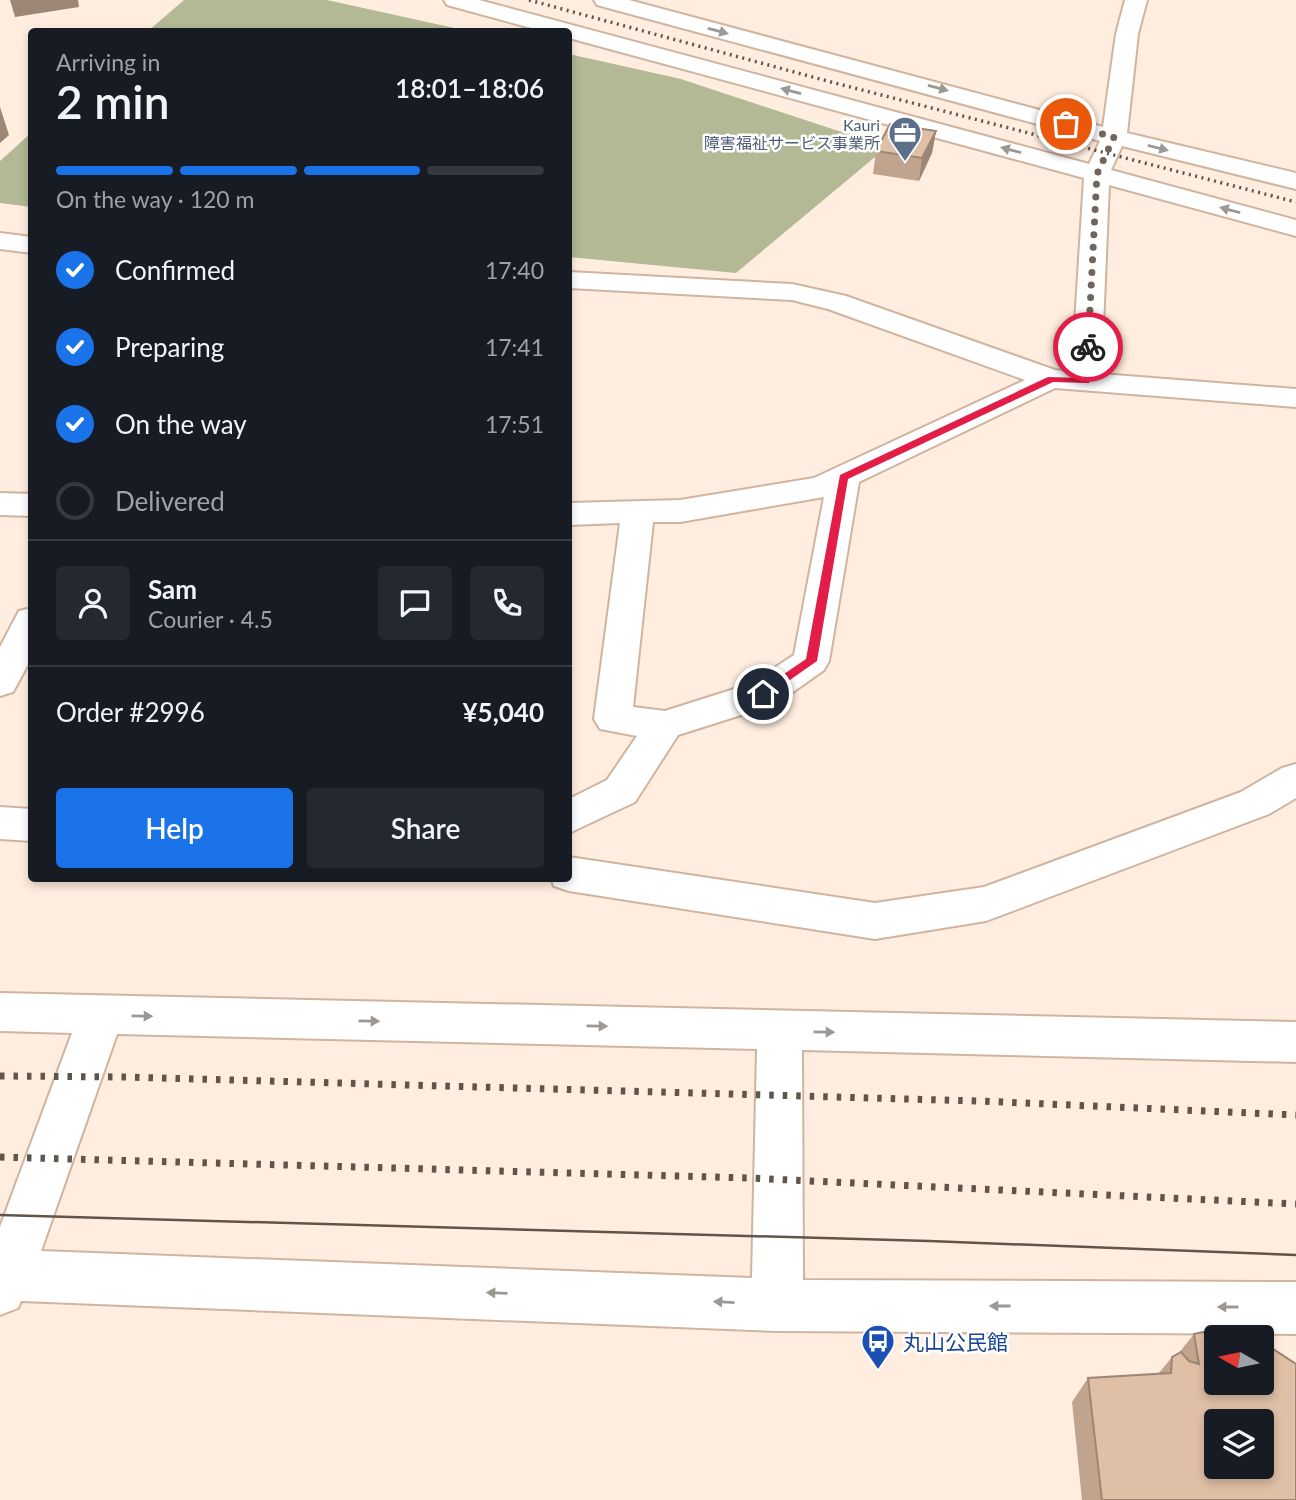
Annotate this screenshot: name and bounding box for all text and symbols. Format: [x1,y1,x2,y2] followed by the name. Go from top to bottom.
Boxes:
[707,26,729,37] one-way arrow
[56,48,160,76] text: Arriving in
[395,72,544,104] text: 18:01–18:06
[56,74,170,129] text: 2 min
[928,83,950,94] one-way arrow
[780,85,801,95] one-way arrow
[1036,94,1096,154] pin
[1047,105,1085,143] icon: bag
[886,114,924,163] office icon: Kauri 障害福祉サービス事業所
[704,115,880,152] place label: Kauri 障害福祉サービス事業所
[1147,143,1169,154] one-way arrow
[999,144,1021,155] one-way arrow
[56,185,255,213] text: On the way · 120 m
[1219,204,1241,215] one-way arrow
[56,251,94,289] icon: check
[115,254,235,286] text: Confirmed
[485,256,544,284] text: 17:40
[1053,312,1123,382] courier
[56,328,94,366] icon: check
[1069,328,1107,366] icon: bike
[115,331,224,363] text: Preparing
[485,333,544,361] text: 17:41
[56,405,94,443] icon: check
[115,408,247,440] text: On the way
[485,410,544,438] text: 17:51
[115,485,225,517] text: Delivered
[56,566,130,640] button: person
[378,566,452,640] button: chat
[470,566,544,640] button: phone
[148,573,197,605] text: Sam
[148,605,273,633] text: Courier · 4.5
[733,664,793,724] pin
[744,675,782,713] icon: home
[56,696,205,728] text: Order #2996
[463,696,544,728] text: ¥5,040
[56,788,293,868] button: Help
[307,788,544,868] button: Share
[131,1010,153,1022] one-way arrow
[358,1015,380,1027] one-way arrow
[586,1021,608,1032] one-way arrow
[813,1026,835,1037] one-way arrow
[485,1287,507,1298] one-way arrow
[713,1297,735,1308] one-way arrow
[989,1300,1011,1312] one-way arrow
[1217,1301,1239,1313] one-way arrow
[859,1322,897,1371] bus stop icon: 丸山公民館
[1204,1325,1274,1395] north arrow
[1204,1325,1274,1479] map controls
[903,1329,1008,1354] place label: 丸山公民館
[1204,1409,1274,1479] button: layers

